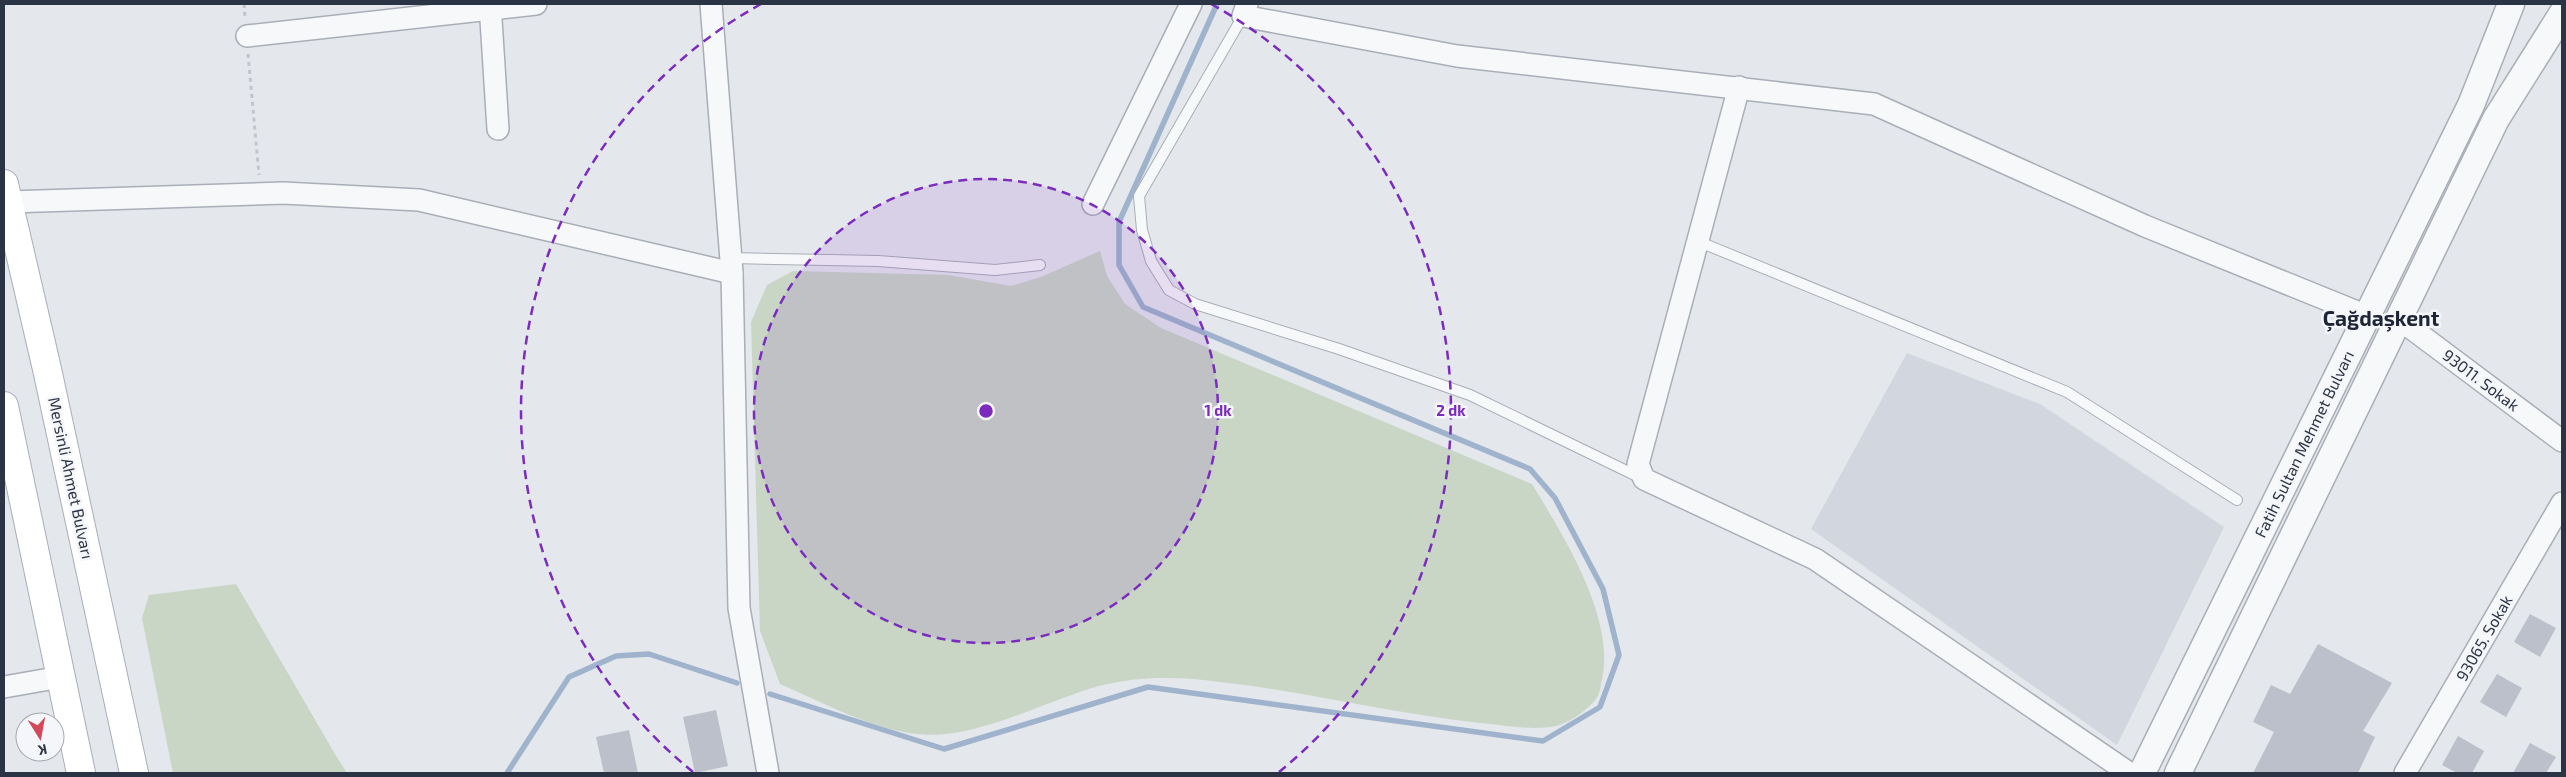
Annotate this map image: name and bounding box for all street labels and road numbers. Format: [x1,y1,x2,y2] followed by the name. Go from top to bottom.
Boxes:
[2439,345,2523,415] street label: 93011. Sokak
[2250,347,2357,540] street label: Fatih Sultan Mehmet Bulvarı
[45,395,98,561] street label: Mersinli Ahmet Bulvarı
[2451,592,2516,684] street label: 93065. Sokak

